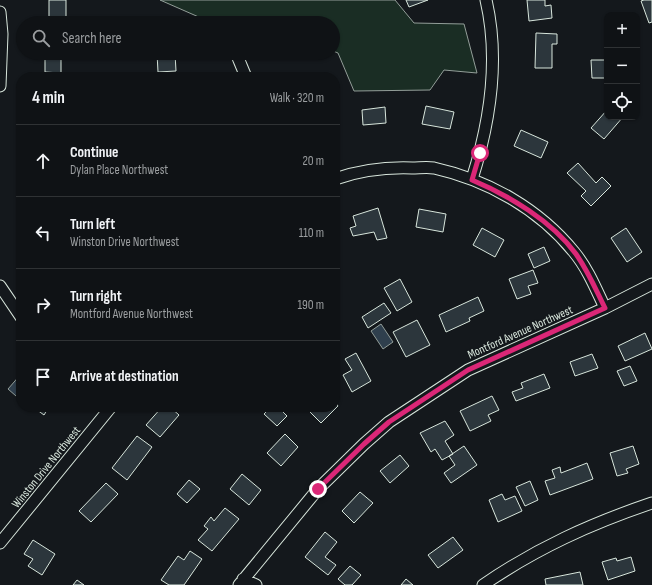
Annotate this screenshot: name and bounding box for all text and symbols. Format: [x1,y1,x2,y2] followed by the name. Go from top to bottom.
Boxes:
[604,12,640,120] map controls
[604,12,640,48] button: +
[16,16,340,60] search box
[30,27,52,49] icon: search
[62,29,122,48] text: Search here
[604,48,640,84] button: −
[604,84,640,120] button: locate
[32,88,65,108] text: 4 min
[270,90,324,106] text: Walk · 320 m
[70,143,119,162] text: Continue
[471,144,489,162] route start
[32,150,54,172] icon: ahead
[302,153,324,169] text: 20 m
[70,162,168,178] text: Dylan Place Northwest
[70,215,115,234] text: Turn left
[32,222,54,244] icon: left
[299,225,324,241] text: 110 m
[70,234,179,250] text: Winston Drive Northwest
[70,287,122,306] text: Turn right
[32,294,54,316] icon: right
[297,297,324,313] text: 190 m
[465,302,575,362] street label: Montford Avenue Northwest
[70,306,193,322] text: Montford Avenue Northwest
[32,366,54,388] icon: arrive
[70,367,179,386] text: Arrive at destination
[9,423,84,511] street label: Winston Drive Northwest
[309,480,327,498] route end

